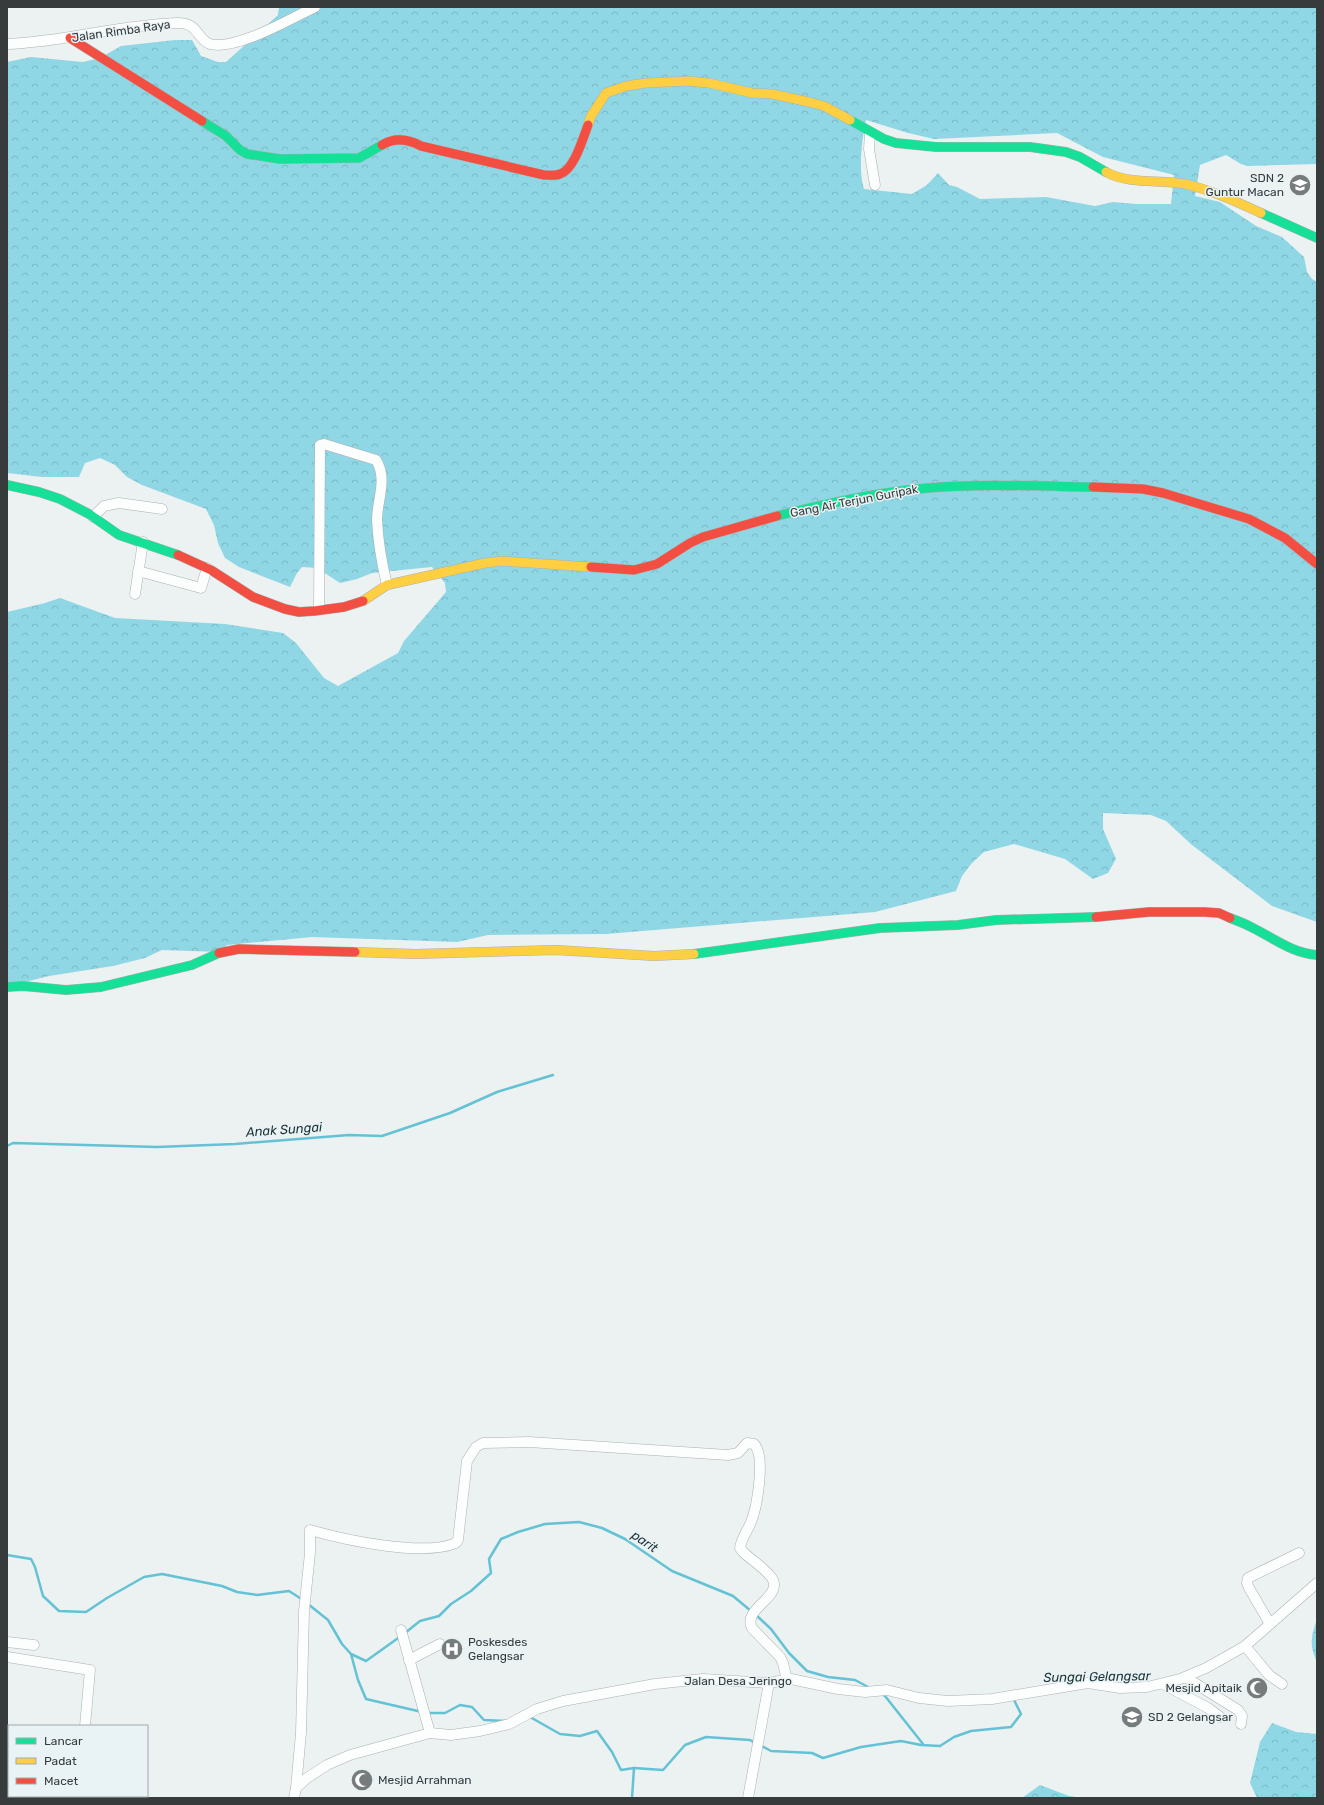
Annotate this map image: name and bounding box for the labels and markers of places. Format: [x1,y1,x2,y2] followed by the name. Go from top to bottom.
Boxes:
[1206,171,1284,199] place label: SDN 2 Guntur Macan
[1287,172,1313,198] school or university icon: SDN 2 Guntur Macan
[468,1635,527,1663] place label: Poskesdes Gelangsar
[439,1636,465,1662] hospital icon: Poskesdes Gelangsar
[1244,1675,1270,1701] mosque icon: Mesjid Apitaik
[1165,1681,1243,1695] place label: Mesjid Apitaik
[1119,1704,1145,1730] school or university icon: SD 2 Gelangsar
[1148,1710,1233,1724] place label: SD 2 Gelangsar
[349,1767,375,1793] mosque icon: Mesjid Arrahman
[378,1773,472,1787] place label: Mesjid Arrahman

